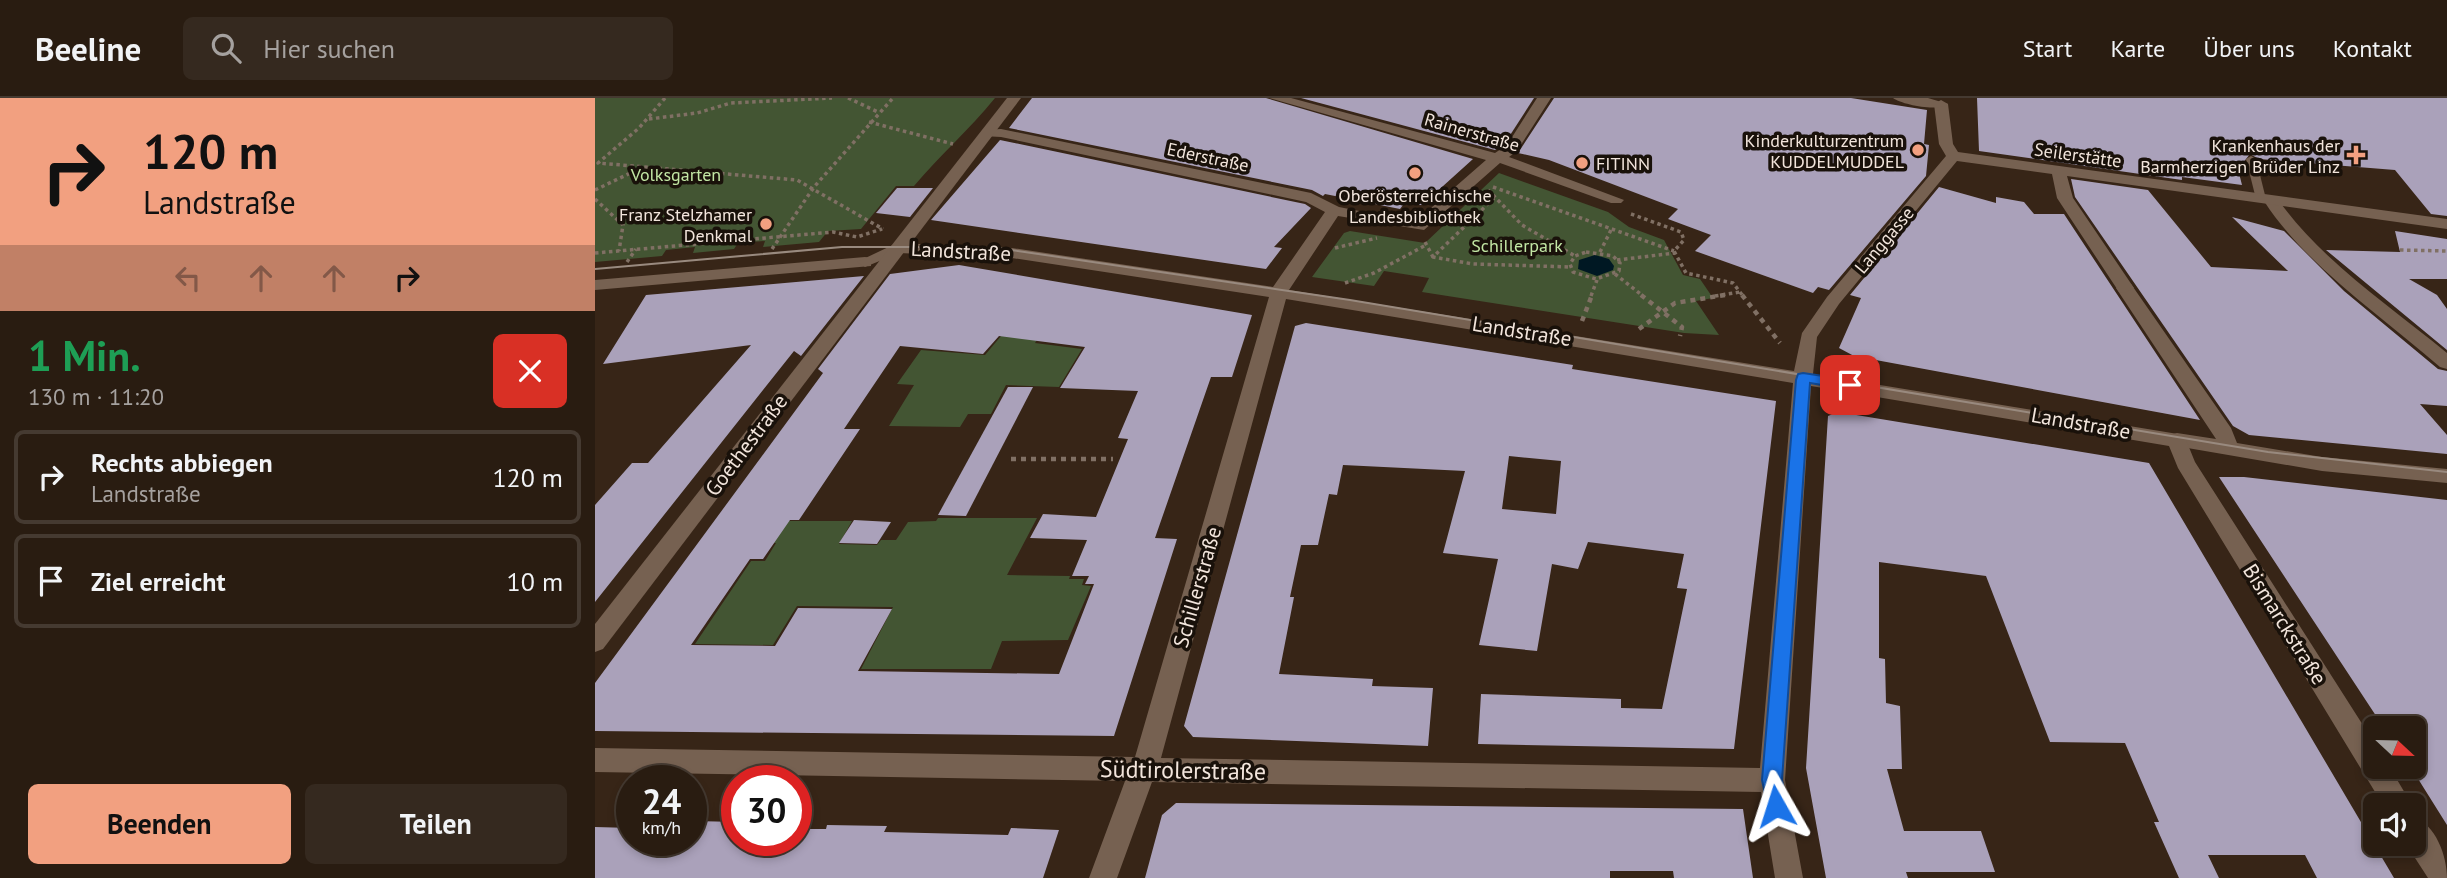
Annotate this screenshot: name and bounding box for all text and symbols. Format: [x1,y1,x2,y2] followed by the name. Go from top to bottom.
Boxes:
[183,17,673,80] search box
[35,27,141,70] text: Beeline
[207,29,245,67] icon: search
[263,32,395,65] text: Hier suchen
[2023,33,2072,64] text: Start
[2110,33,2165,64] text: Karte
[2203,33,2295,64] text: Über uns
[2333,33,2412,64] text: Kontakt
[1422,107,1522,157] street label: Rainerstraße
[143,119,278,183] text: 120 m
[28,126,119,217] icon: right
[1745,129,1904,173] place label: Kinderkulturzentrum KUDDELMUDDEL
[2140,134,2340,178] place label: Krankenhaus der Barmherzigen Brüder Linz
[1165,137,1251,177] street label: Ederstraße
[2033,138,2123,172] street label: Seilerstätte
[1910,142,1926,158] marker: Kinderkulturzentrum KUDDELMUDDEL
[2346,145,2366,165] marker: Krankenhaus der Barmherzigen Brüder Linz
[1596,152,1650,175] place label: FITINN
[1574,155,1590,171] marker: FITINN
[630,163,721,186] park label: Volksgarten
[1407,165,1423,181] marker: Oberösterreichische Landesbibliothek
[143,181,296,223] text: Landstraße
[1338,184,1492,228] place label: Oberösterreichische Landesbibliothek
[1849,202,1919,278] street label: Langgasse
[619,203,753,247] place label: Franz Stelzhamer Denkmal
[758,216,774,232] marker: Franz Stelzhamer Denkmal
[1471,234,1563,257] park label: Schillerpark
[910,235,1012,267] street label: Landstraße
[169,259,207,297] icon: left
[242,259,280,297] icon: ahead
[315,259,353,297] icon: ahead
[388,259,426,297] icon: right
[1470,310,1574,352] street label: Landstraße
[28,328,141,383] text: 1 Min.
[493,334,567,408] button: close
[1820,355,1880,415] pin
[1831,366,1869,404] icon: arrive
[28,382,164,411] text: 130 m · 11:20
[699,389,793,501] street label: Goethestraße
[2029,401,2133,445] street label: Landstraße
[91,446,273,479] text: Rechts abbiegen
[32,458,70,496] icon: right
[492,461,563,494] text: 120 m
[91,479,201,508] text: Landstraße
[1167,523,1227,651] street label: Schillerstraße
[2237,559,2333,689] street label: Bismarckstraße
[32,562,70,600] icon: arrive
[91,565,226,598] text: Ziel erreicht
[507,565,563,598] text: 10 m
[2363,716,2425,779] north arrow
[2363,716,2426,856] map controls
[1100,753,1266,787] street label: Südtirolerstraße
[721,765,812,856] speed limit sign: 30
[1739,769,1813,843] position arrow
[642,778,681,824] text: 24
[28,784,291,864] button: Beenden
[305,784,567,864] button: Teilen
[2363,793,2426,856] button: sound
[642,816,681,839] text: km/h

